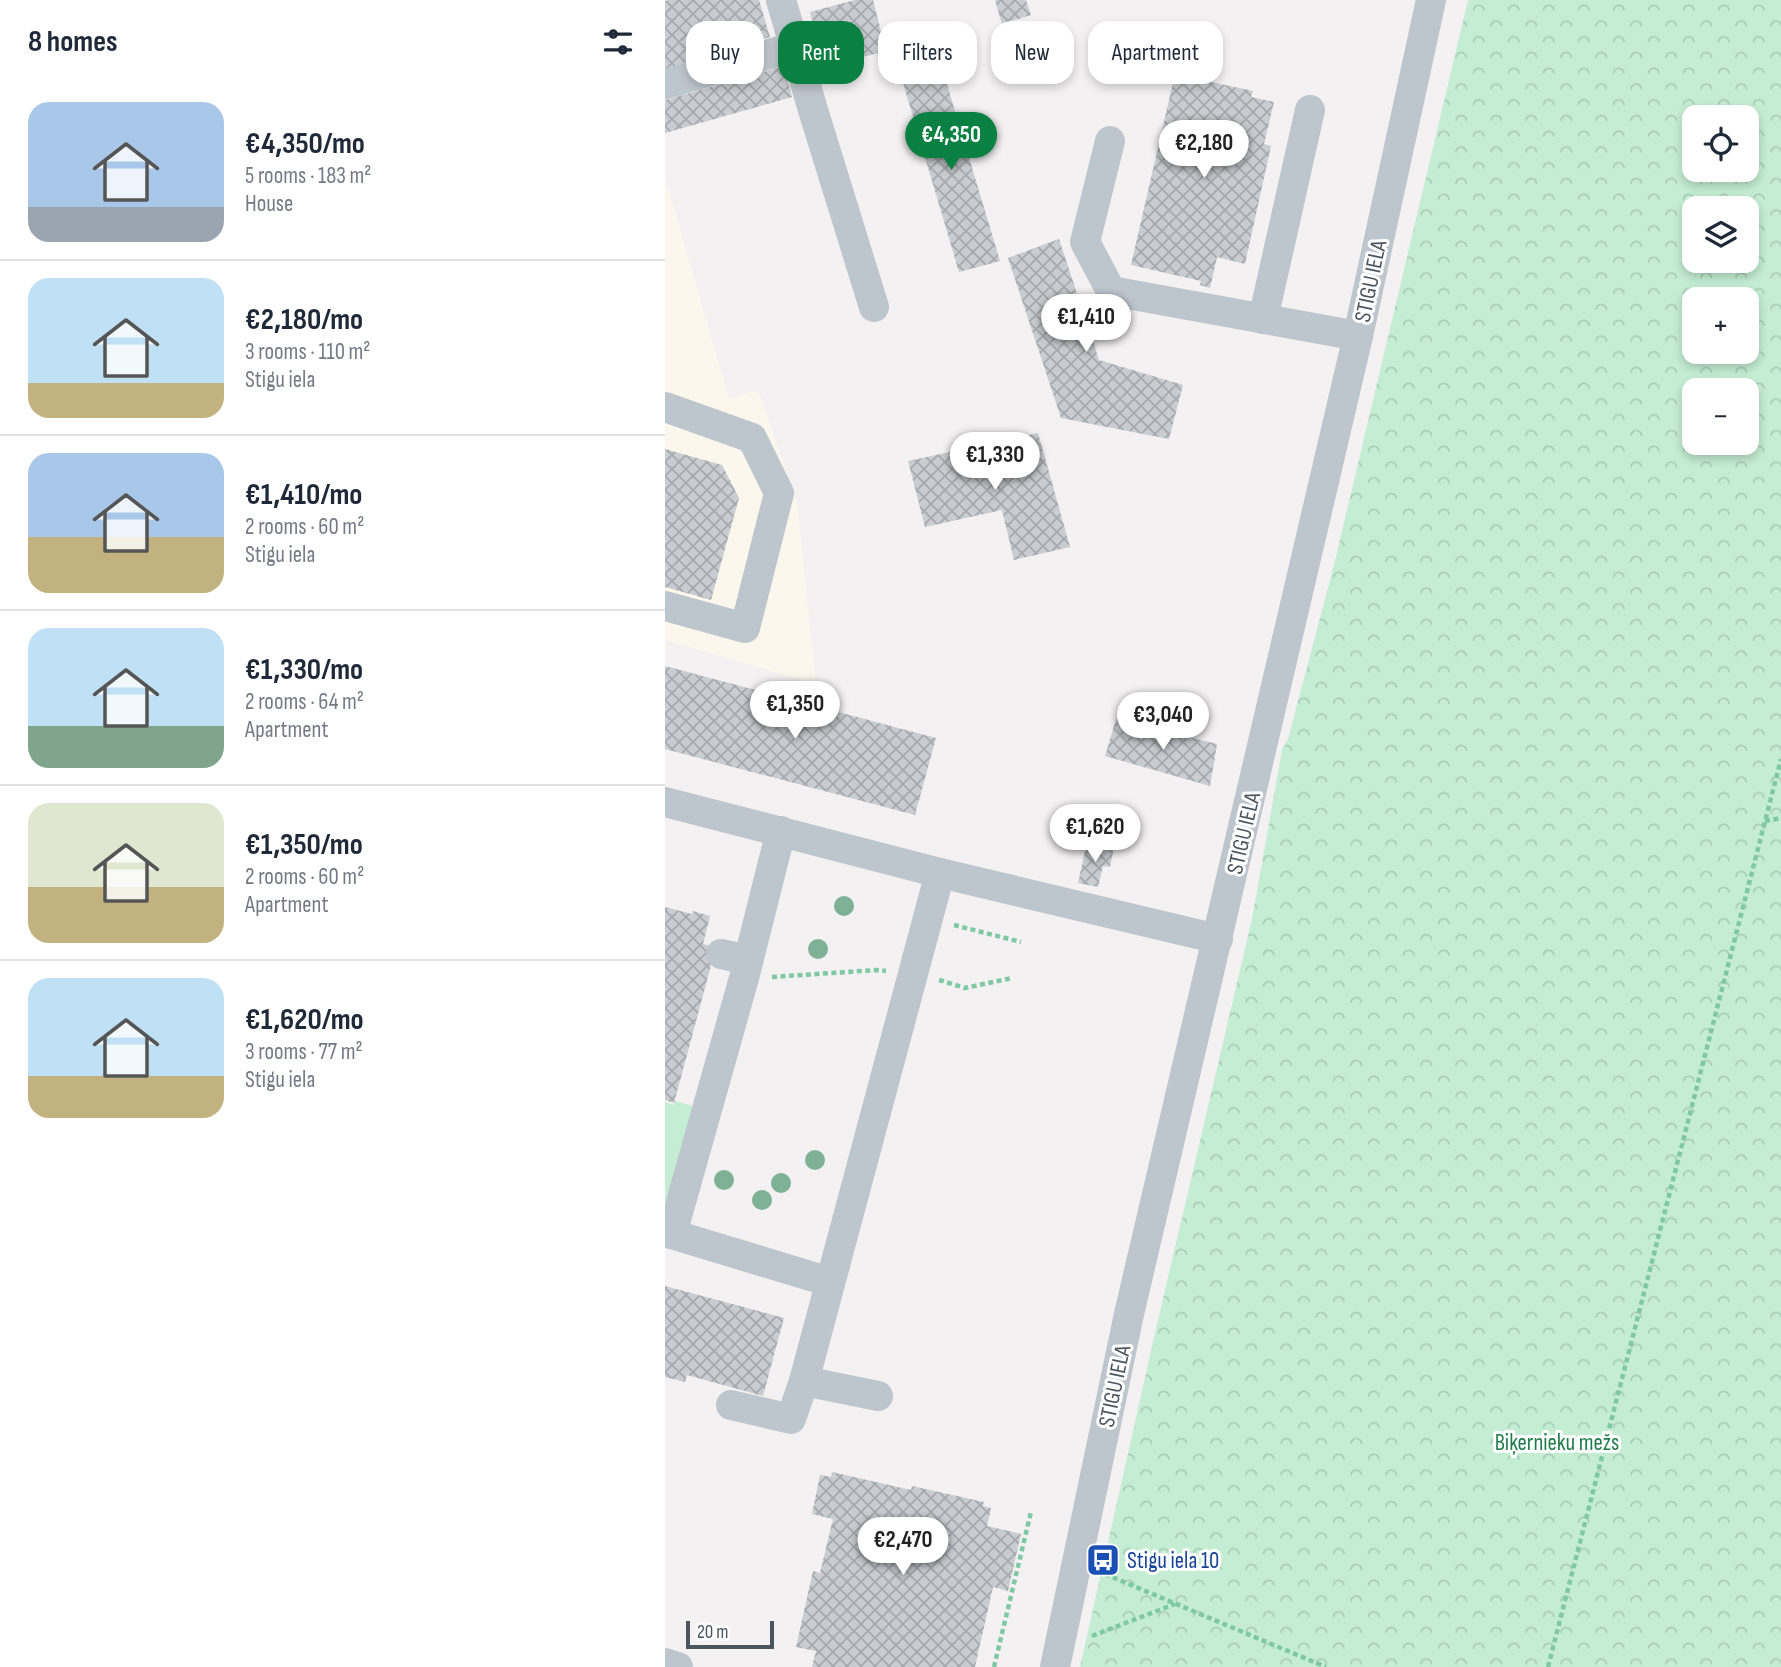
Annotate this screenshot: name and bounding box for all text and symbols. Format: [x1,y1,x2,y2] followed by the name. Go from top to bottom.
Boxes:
[686,21,764,84] chip: Buy
[778,21,864,84] chip: Rent
[878,21,977,84] chip: Filters
[991,21,1074,84] chip: New
[1088,21,1223,84] chip: Apartment
[599,23,637,61] icon: filters
[28,24,117,60] text: 8 homes
[1682,105,1759,455] map controls
[1682,105,1759,182] button: locate
[894,113,1008,172] pin: €4,350
[1147,120,1261,180] pin: €2,180
[921,121,981,149] text: €4,350
[245,126,365,162] text: €4,350/mo
[1175,129,1233,157] text: €2,180
[84,130,168,214] icon: home
[245,162,371,190] text: 5 rooms · 183 m²
[245,190,293,218] text: House
[1682,196,1759,273] button: layers
[1349,238,1393,325] street label: STIGU IELA
[1682,287,1759,364] button: +
[1029,294,1143,354] pin: €1,410
[245,302,363,338] text: €2,180/mo
[1057,303,1115,331] text: €1,410
[84,306,168,390] icon: home
[245,338,370,366] text: 3 rooms · 110 m²
[245,366,315,394] text: Stigu iela
[1682,378,1759,455] button: −
[938,433,1052,492] pin: €1,330
[966,441,1024,469] text: €1,330
[245,477,362,513] text: €1,410/mo
[84,481,168,565] icon: home
[245,513,364,541] text: 2 rooms · 60 m²
[245,541,315,569] text: Stigu iela
[245,652,363,688] text: €1,330/mo
[84,656,168,740] icon: home
[738,682,852,741] pin: €1,350
[245,688,364,716] text: 2 rooms · 64 m²
[766,690,824,718] text: €1,350
[1106,692,1220,752] pin: €3,040
[1133,701,1193,729] text: €3,040
[245,716,329,744] text: Apartment
[1221,790,1267,877] street label: STIGU IELA
[1038,804,1152,864] pin: €1,620
[1066,813,1124,841] text: €1,620
[245,827,363,863] text: €1,350/mo
[84,831,168,915] icon: home
[245,863,364,891] text: 2 rooms · 60 m²
[245,891,329,919] text: Apartment
[245,1002,364,1038] text: €1,620/mo
[84,1006,168,1090] icon: home
[245,1038,363,1066] text: 3 rooms · 77 m²
[245,1066,315,1094] text: Stigu iela
[1093,1343,1137,1430] street label: STIGU IELA
[1495,1429,1619,1457] park label: Biķernieku mežs
[846,1518,960,1577] pin: €2,470
[874,1526,932,1554] text: €2,470
[1084,1541,1122,1579] bus stop icon: Stigu iela 10
[1127,1547,1219,1575] place label: Stigu iela 10
[686,1618,773,1650] scale bar
[697,1621,729,1644] text: 20 m

